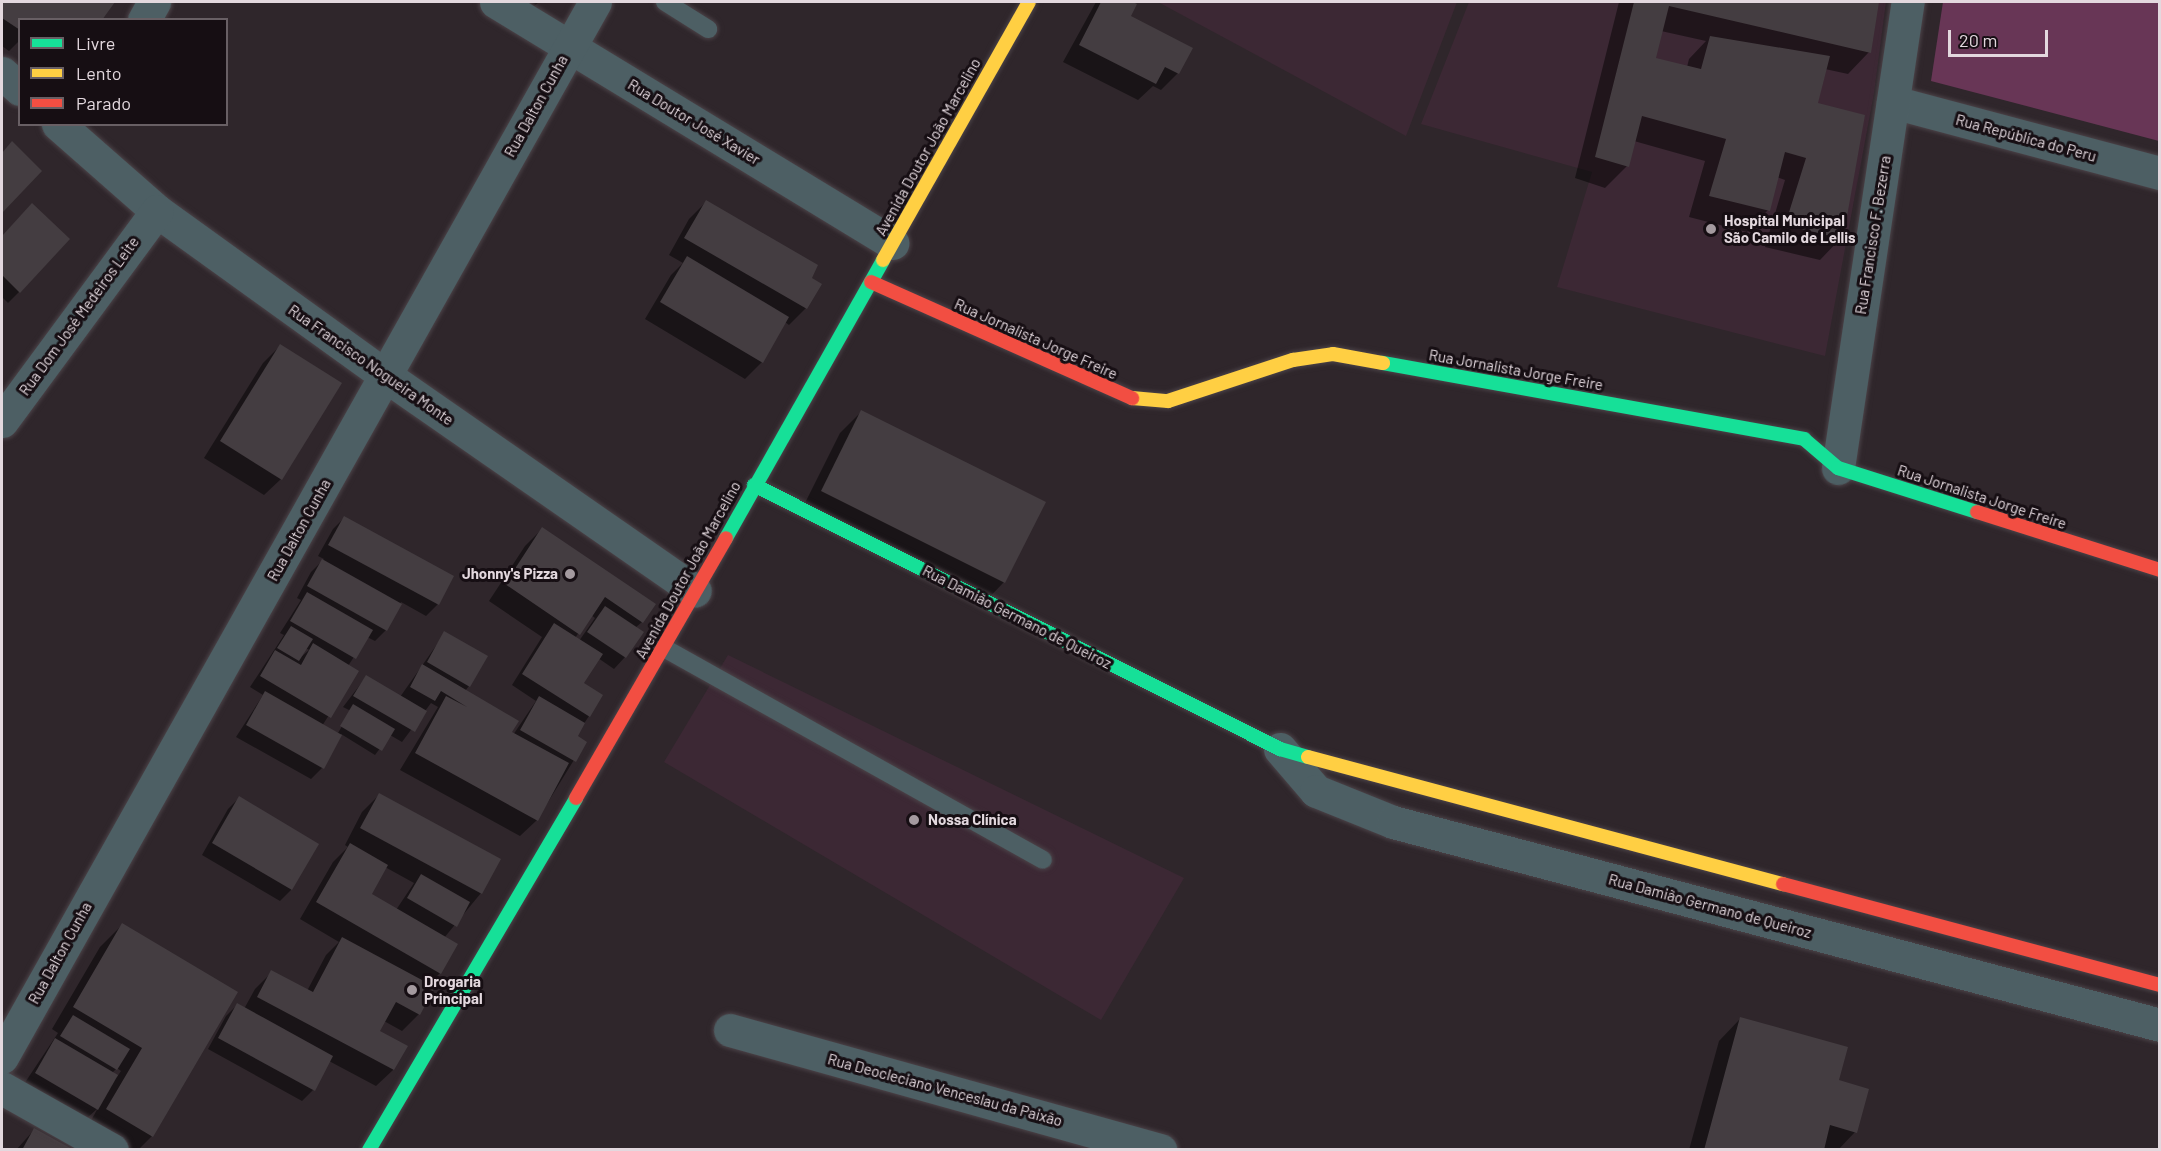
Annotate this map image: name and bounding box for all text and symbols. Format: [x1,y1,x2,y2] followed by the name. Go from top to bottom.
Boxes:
[18,18,228,126] legend
[1951,18,2052,56] scale bar
[1959,29,1997,51] text: 20 m
[76,32,115,54] text: Livre
[501,52,571,160] street label: Rua Dalton Cunha
[872,55,984,239] street label: Avenida Doutor João Marcelino
[76,62,122,84] text: Lento
[625,75,763,169] street label: Rua Doutor José Xavier
[76,92,131,114] text: Parado
[1954,111,2098,165] street label: Rua República do Peru
[1852,154,1894,316] street label: Rua Francisco F. Bezerra
[1724,211,1856,246] place label: Hospital Municipal São Camilo de Lellis
[1702,220,1720,238] marker: Hospital Municipal São Camilo de Lellis
[15,233,143,399] street label: Rua Dom José Medeiros Leite
[952,295,1120,383] street label: Rua Jornalista Jorge Freire
[285,301,457,429] street label: Rua Francisco Nogueira Monte
[1427,346,1605,394] street label: Rua Jornalista Jorge Freire
[1895,461,2069,533] street label: Rua Jornalista Jorge Freire
[264,476,334,584] street label: Rua Dalton Cunha
[632,478,744,662] street label: Avenida Doutor João Marcelino
[920,561,1114,673] street label: Rua Damião Germano de Queiroz
[462,565,558,583] place label: Jhonny's Pizza
[563,567,577,581] marker: Jhonny's Pizza
[905,811,923,829] marker: Nossa Clínica
[928,811,1017,829] place label: Nossa Clínica
[1607,870,1813,942] street label: Rua Damião Germano de Queiroz
[25,899,95,1007] street label: Rua Dalton Cunha
[424,972,483,1007] place label: Drogaria Principal
[405,983,419,997] marker: Drogaria Principal
[826,1050,1064,1130] street label: Rua Deocleciano Venceslau da Paixão

